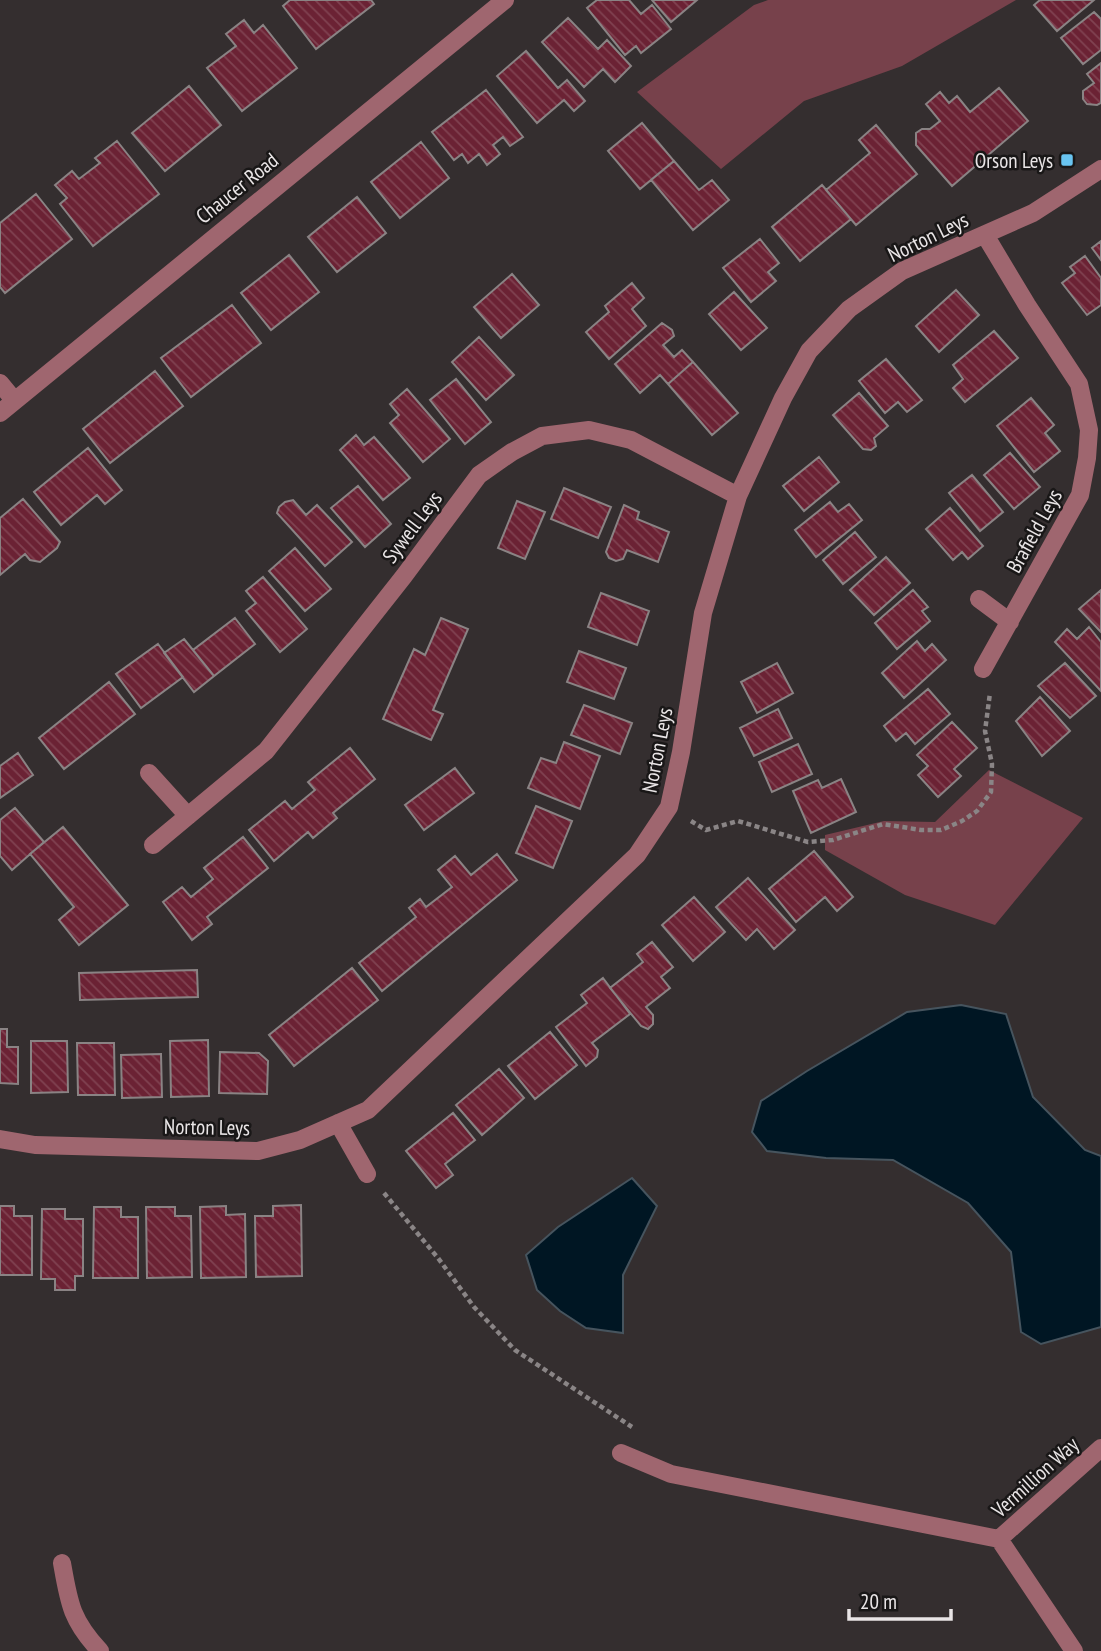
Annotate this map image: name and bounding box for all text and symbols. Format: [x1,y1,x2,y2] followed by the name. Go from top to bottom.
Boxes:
[190,147,284,229] street label: Chaucer Road
[975,147,1053,174] place label: Orson Leys
[1059,152,1075,168] marker: Orson Leys
[883,206,973,268] street label: Norton Leys
[1000,484,1068,578] street label: Brafield Leys
[376,486,448,568] street label: Sywell Leys
[636,705,678,795] street label: Norton Leys
[164,1113,250,1141] street label: Norton Leys
[985,1431,1084,1524] street label: Vermillion Way
[849,1578,950,1622] scale bar
[860,1588,897,1615] text: 20 m

